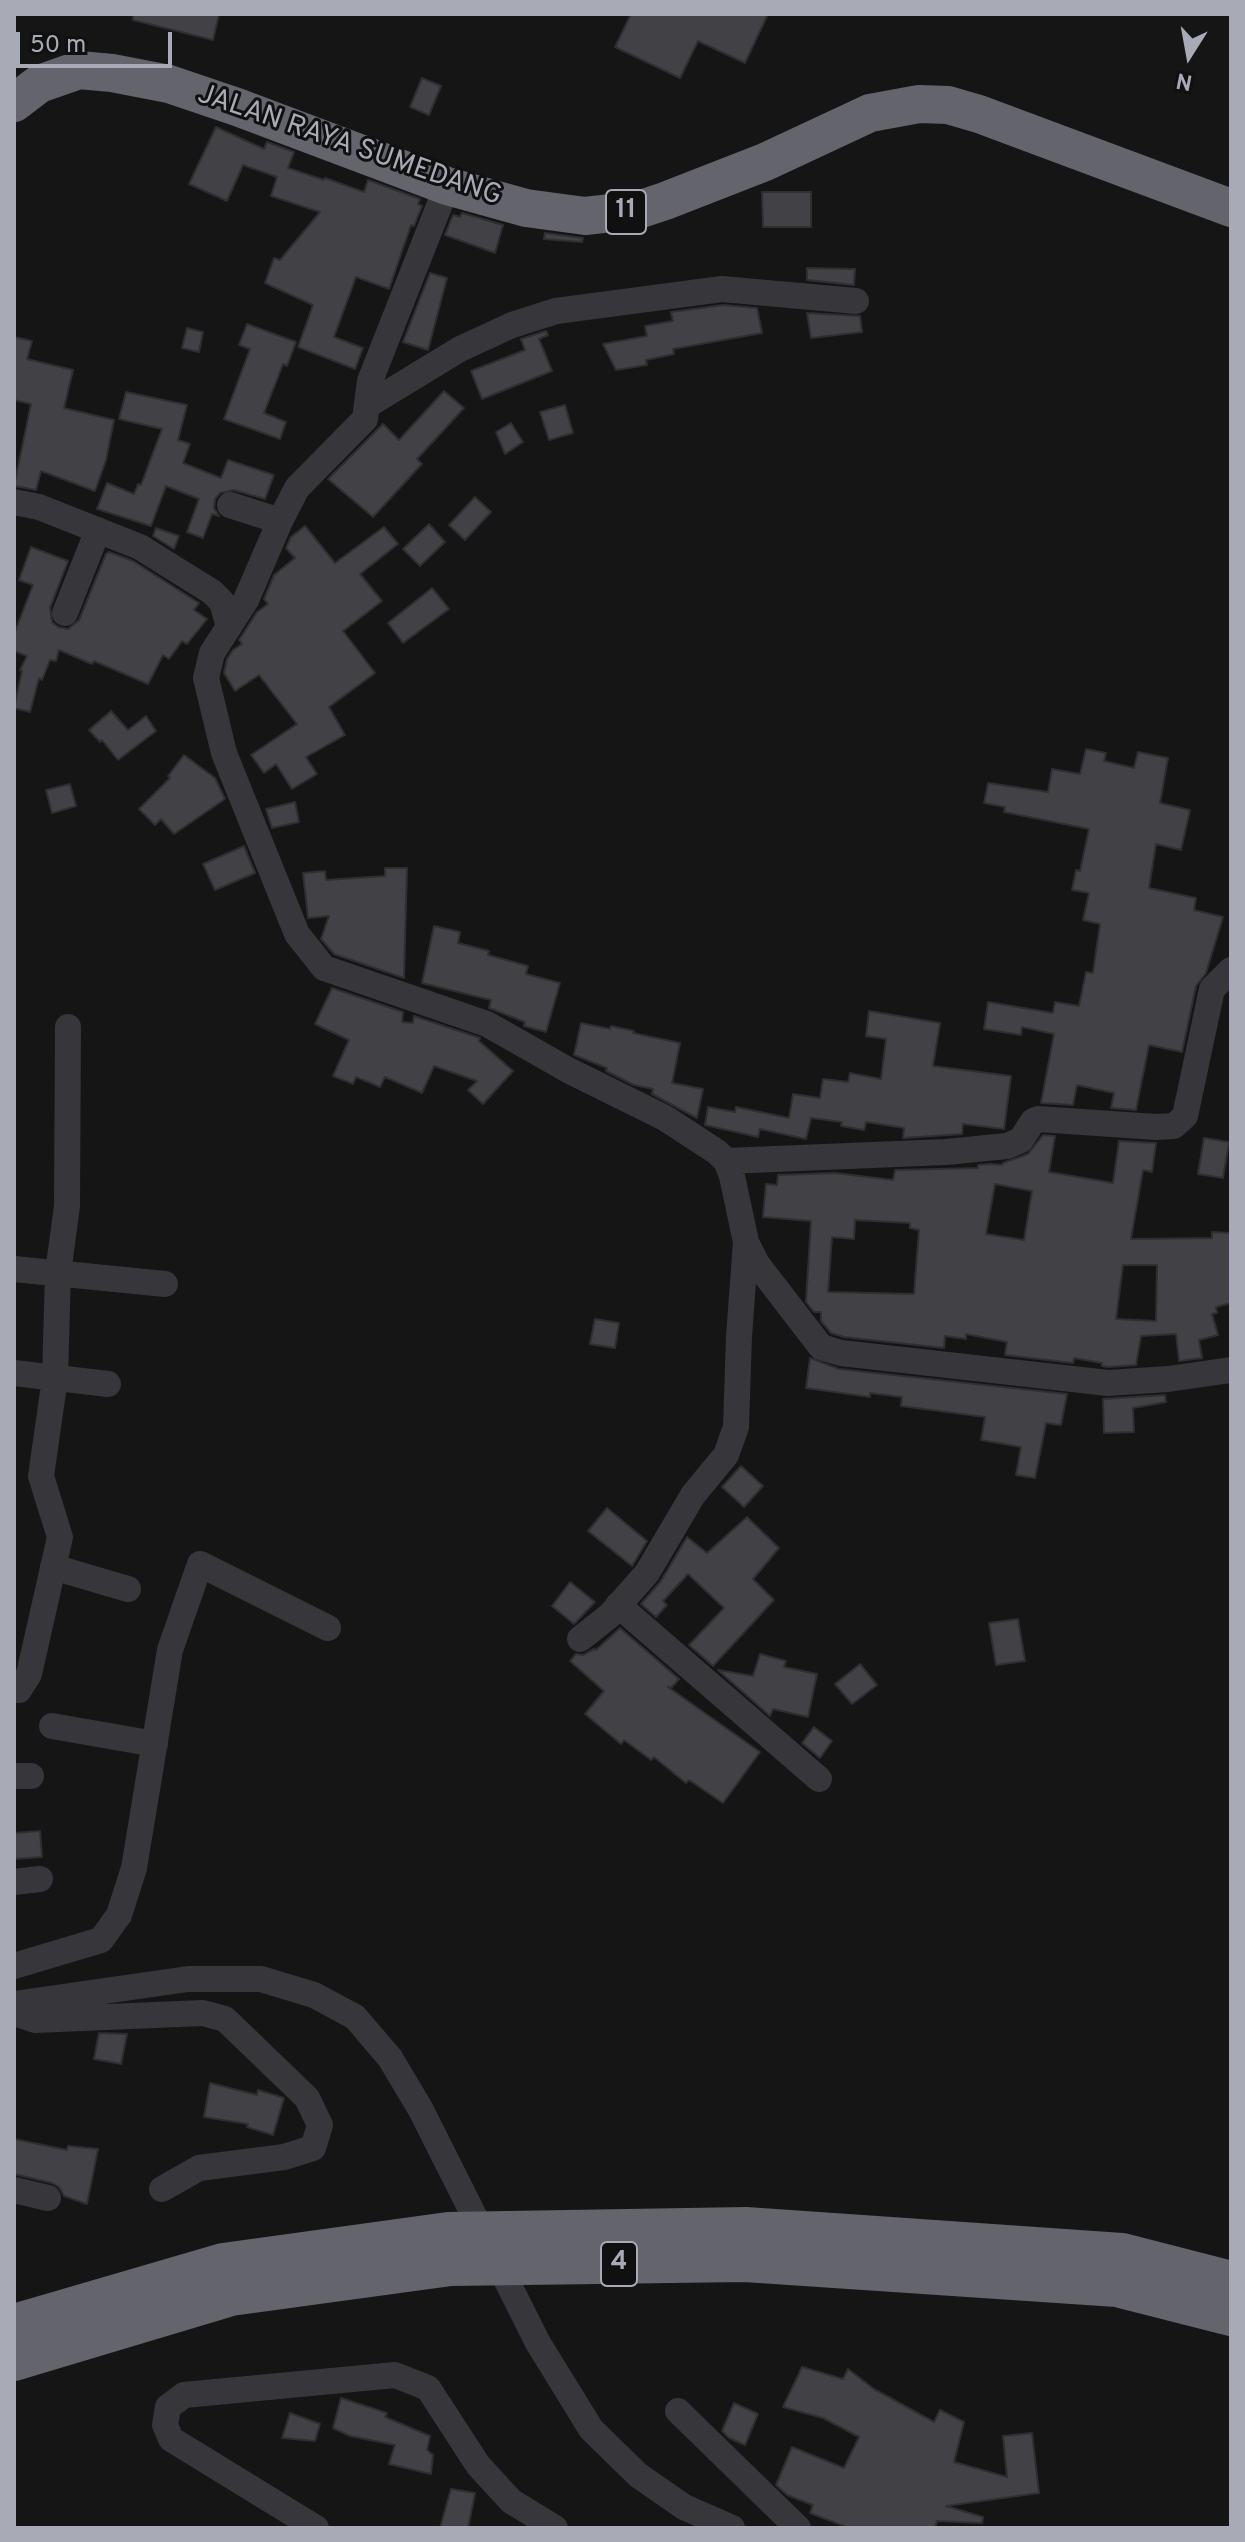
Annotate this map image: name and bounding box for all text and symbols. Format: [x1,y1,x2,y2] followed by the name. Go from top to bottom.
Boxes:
[20,16,176,66] scale bar
[1149,16,1229,96] north arrow
[30,31,86,61] text: 50 m
[1174,65,1195,95] text: N
[192,79,506,215] street label: JALAN RAYA SUMEDANG
[606,190,646,234] road number: 11
[601,2242,637,2286] road number: 4

